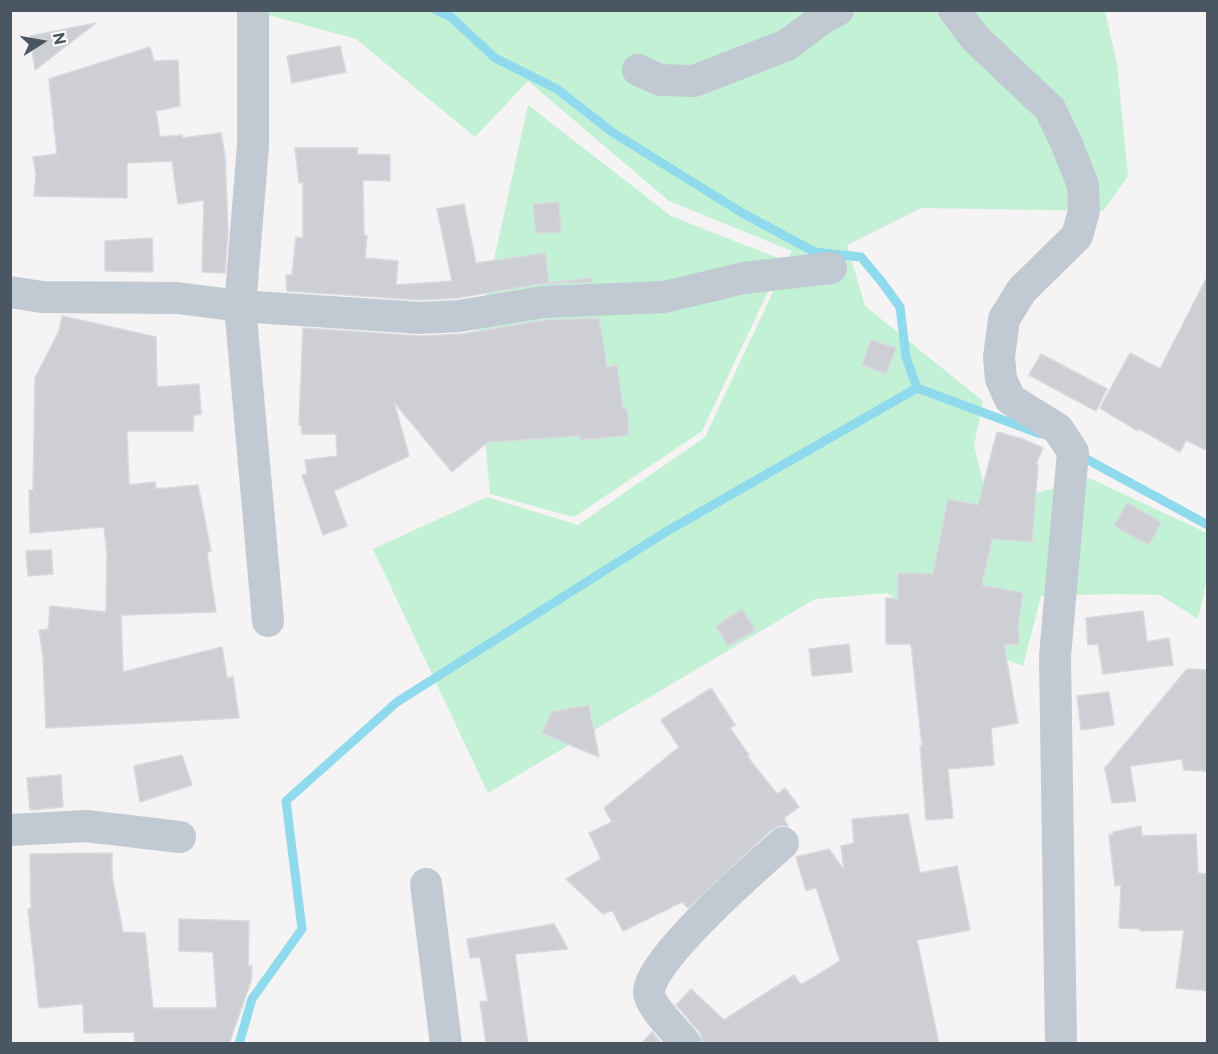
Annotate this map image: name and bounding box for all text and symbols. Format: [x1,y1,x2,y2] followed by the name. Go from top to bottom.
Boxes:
[12,12,72,72] north arrow
[50,31,71,46] text: N

